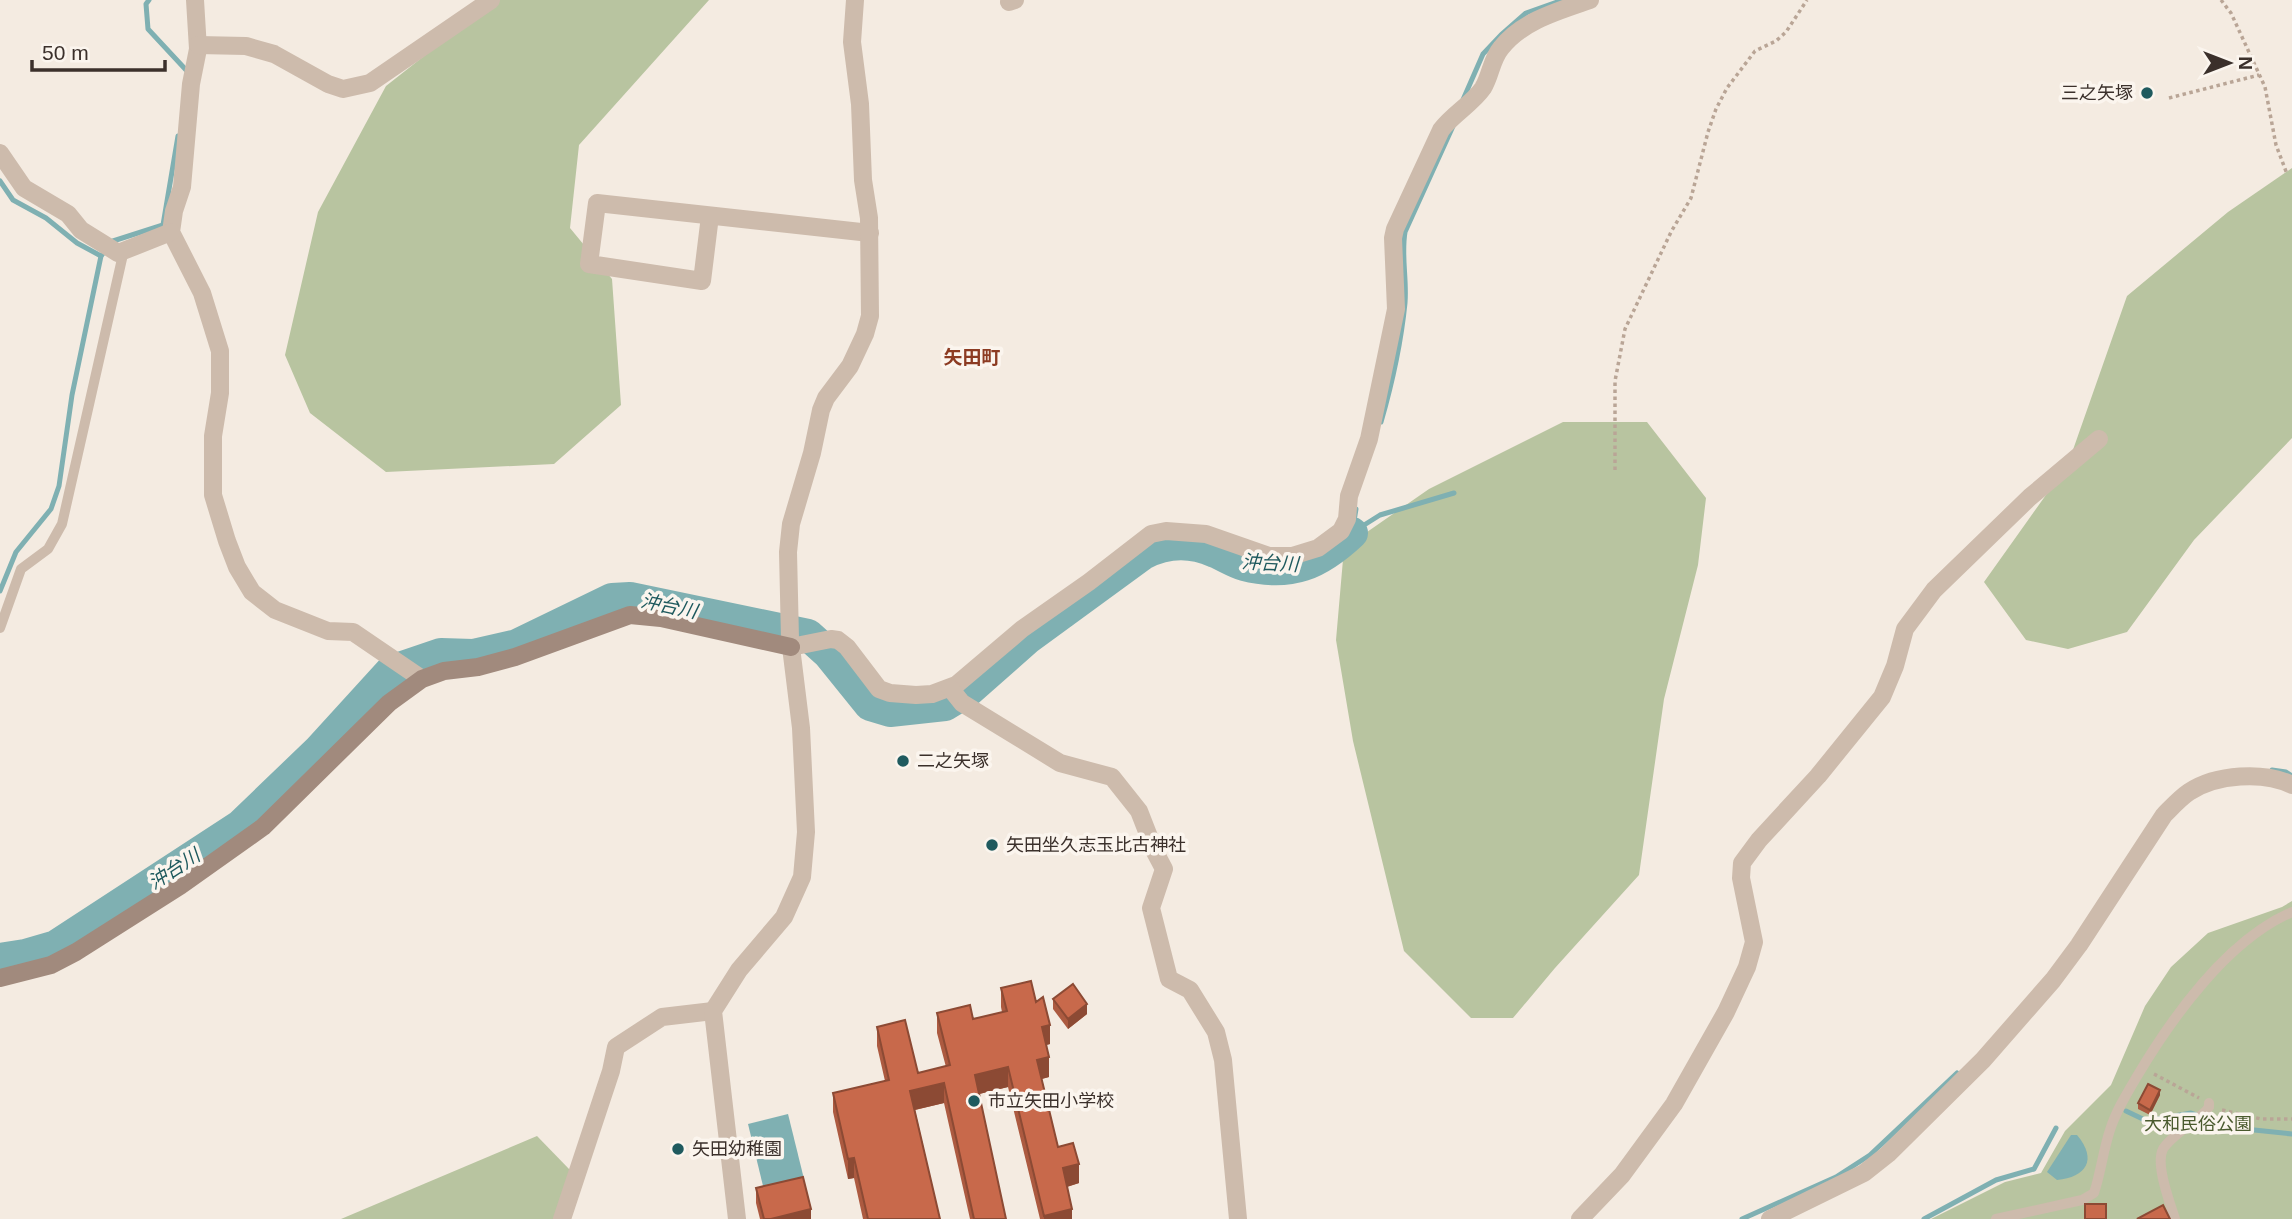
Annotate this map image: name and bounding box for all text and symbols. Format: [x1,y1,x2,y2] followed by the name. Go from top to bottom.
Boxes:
[32,28,164,72] scale bar
[2194,28,2264,98] north arrow
[42,41,89,64] text: 50 m
[2235,56,2256,70] text: N
[2061,83,2133,103] place label: 三之矢塚
[2139,85,2155,101] marker: 三之矢塚
[943,347,1001,368] district label: 矢田町
[1241,551,1301,575] water label: 沖台川
[639,590,701,623] water label: 沖台川
[917,751,989,771] place label: 二之矢塚
[895,753,911,769] marker: 二之矢塚
[1006,835,1186,855] place label: 矢田坐久志玉比古神社
[984,837,1000,853] marker: 矢田坐久志玉比古神社
[144,844,205,893] water label: 沖台川
[988,1091,1114,1111] place label: 市立矢田小学校
[966,1093,982,1109] marker: 市立矢田小学校
[2144,1114,2252,1134] park label: 大和民俗公園
[692,1139,782,1159] place label: 矢田幼稚園
[670,1141,686,1157] marker: 矢田幼稚園

